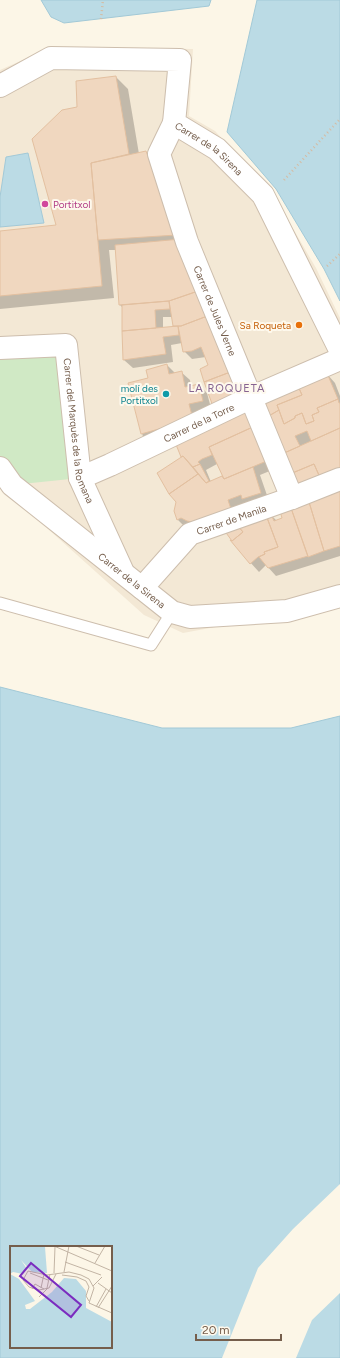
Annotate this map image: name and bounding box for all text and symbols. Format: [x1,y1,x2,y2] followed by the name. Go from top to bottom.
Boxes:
[172,119,246,178] street label: Carrer de la Sirena
[53,198,90,211] place label: Portitxol
[40,199,50,209] marker: Portitxol
[190,264,239,358] street label: Carrer de Jules Verne
[240,319,291,332] place label: Sa Roqueta
[294,320,304,330] marker: Sa Roqueta
[60,357,97,505] street label: Carrer del Marquès de la Romana
[121,382,158,407] place label: molí des Portitxol
[189,382,265,395] district label: LA ROQUETA
[161,389,171,399] marker: molí des Portitxol
[161,400,237,446] street label: Carrer de la Torre
[195,502,268,538] street label: Carrer de Manila
[95,550,168,611] street label: Carrer de la Sirena
[10,1246,112,1348] inset map
[196,1316,281,1342] scale bar
[202,1323,230,1337] text: 20 m

